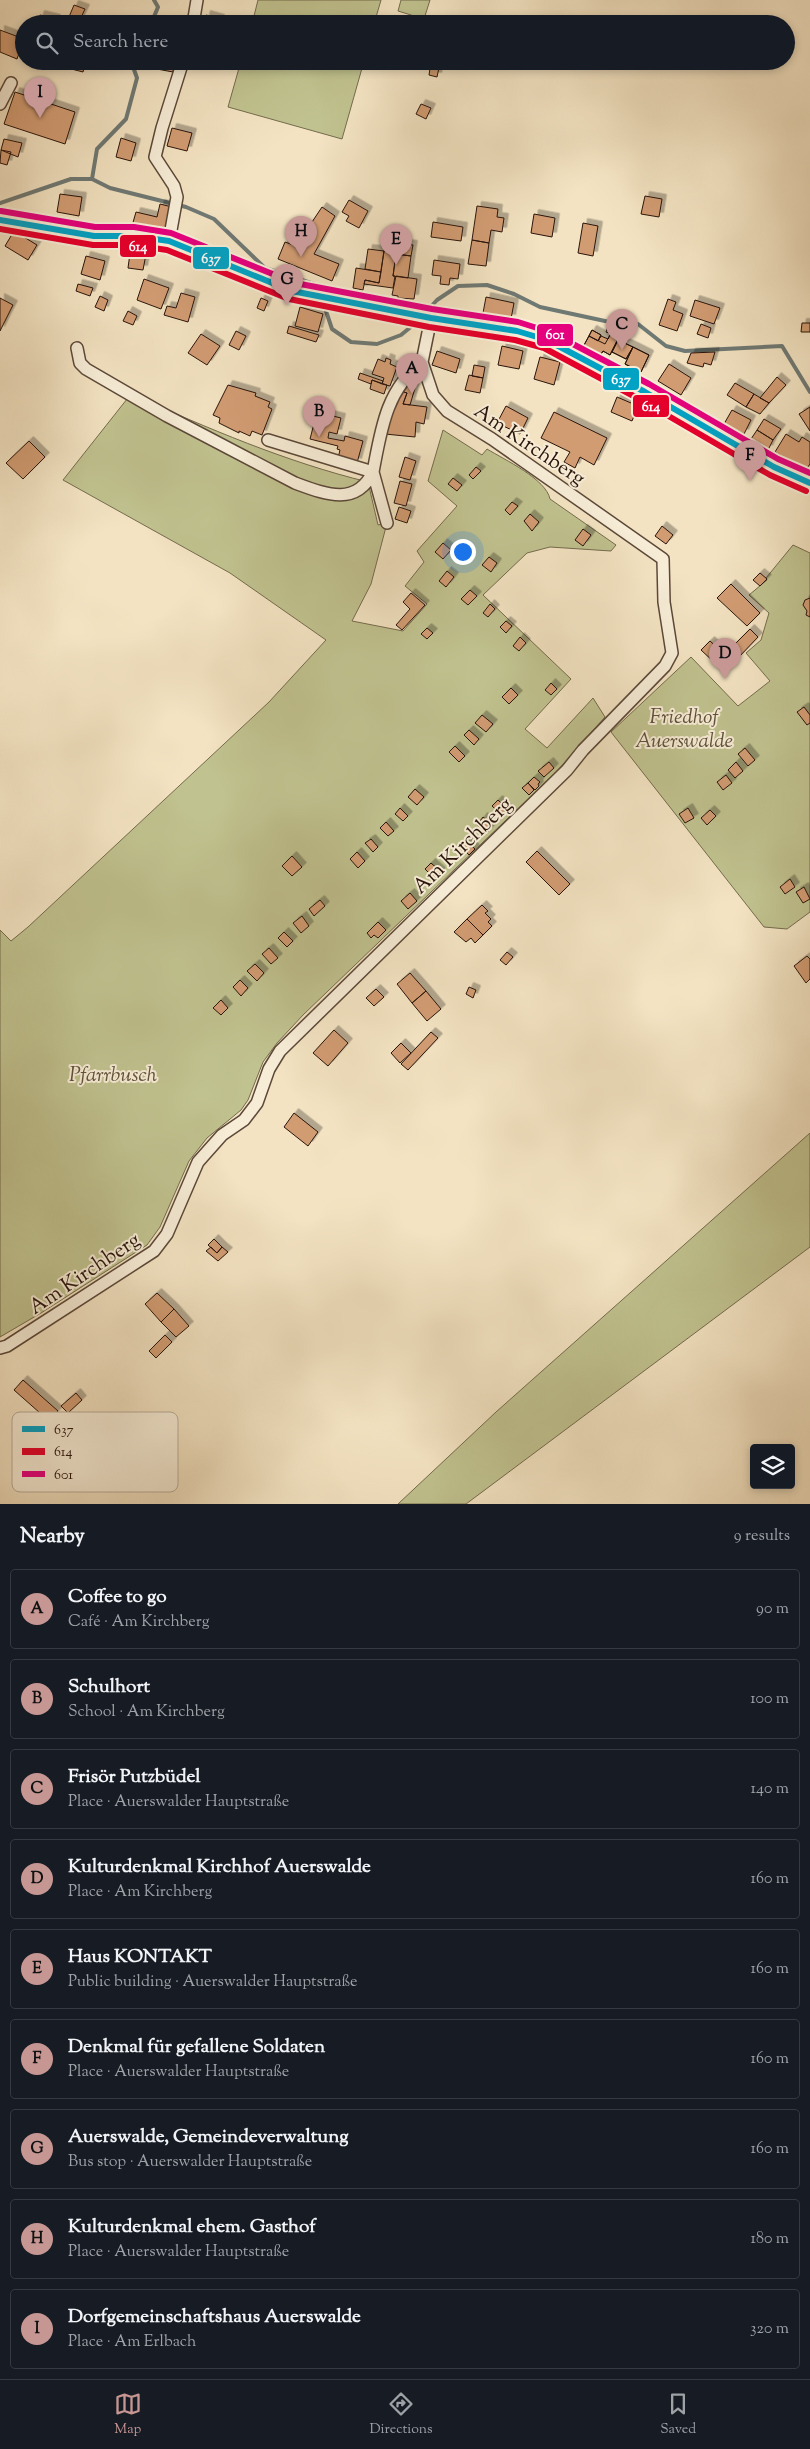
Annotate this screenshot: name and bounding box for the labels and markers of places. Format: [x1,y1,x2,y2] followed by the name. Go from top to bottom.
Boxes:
[24,77,56,118] pin: I
[285,216,317,257] pin: H
[380,224,412,265] pin: E
[271,264,303,305] pin: G
[606,309,638,350] pin: C
[396,353,428,394] pin: A
[303,396,335,437] pin: B
[734,440,766,481] pin: F
[709,638,741,679] pin: D

